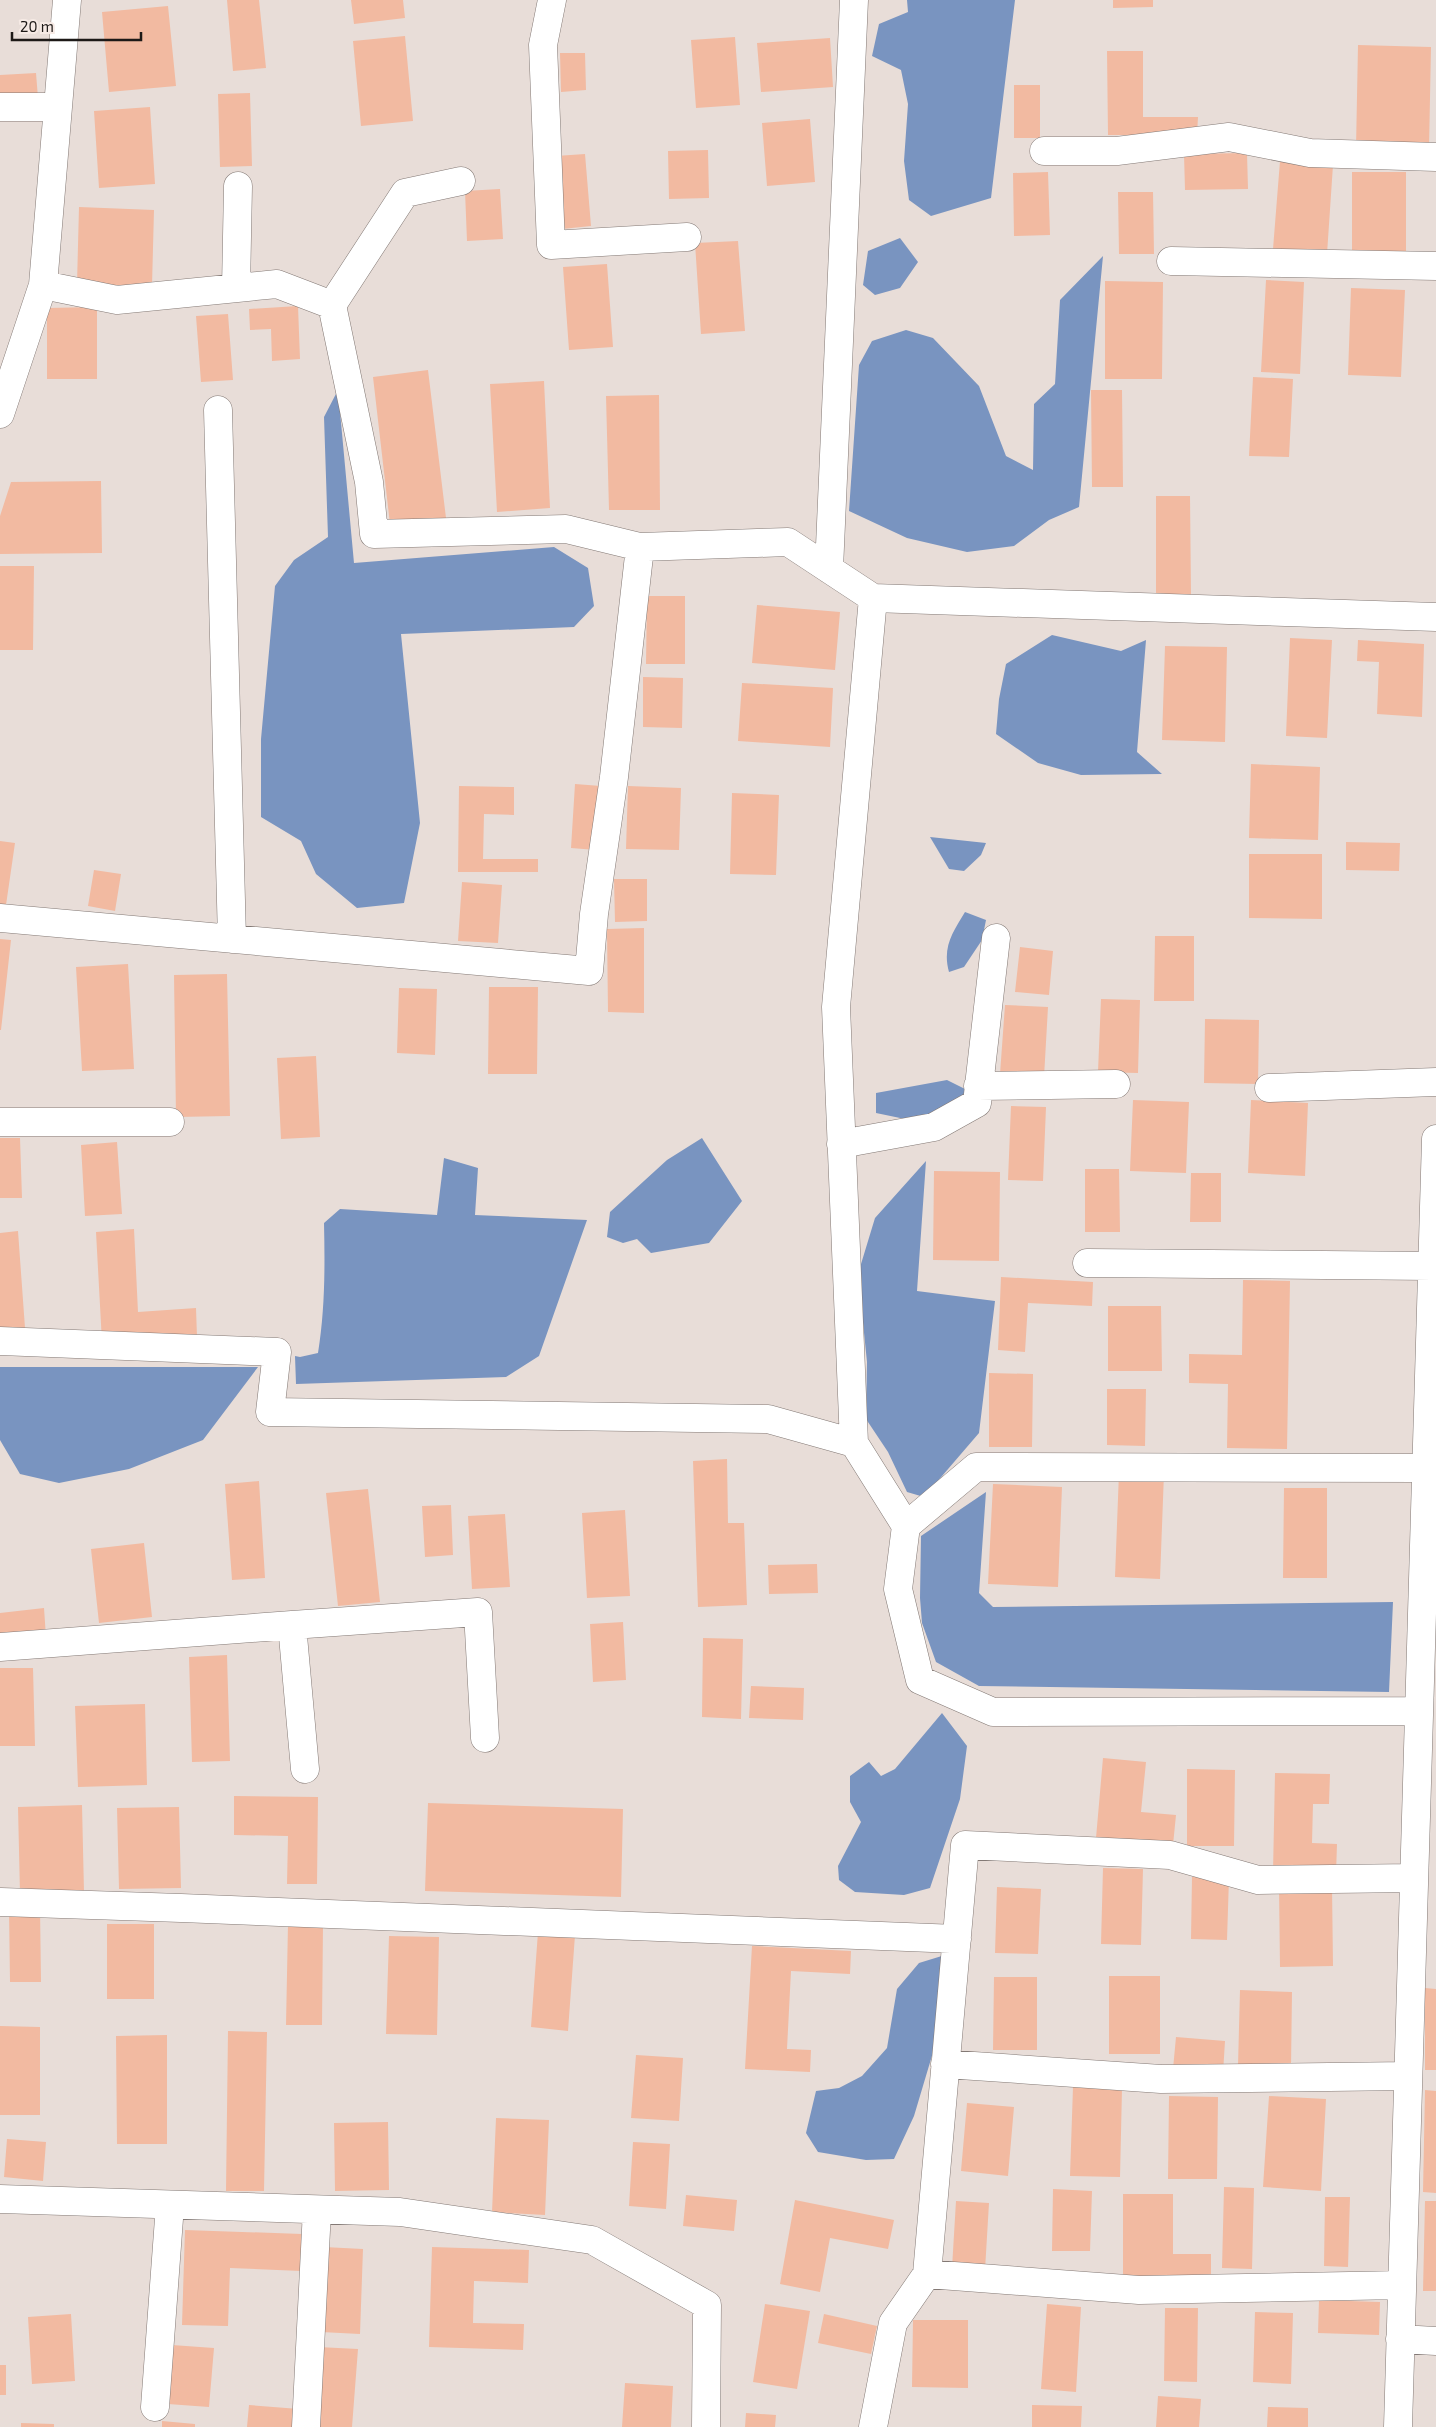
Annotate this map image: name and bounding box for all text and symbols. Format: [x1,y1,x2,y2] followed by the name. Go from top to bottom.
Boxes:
[12,10,141,42] scale bar
[20,17,54,35] text: 20 m

